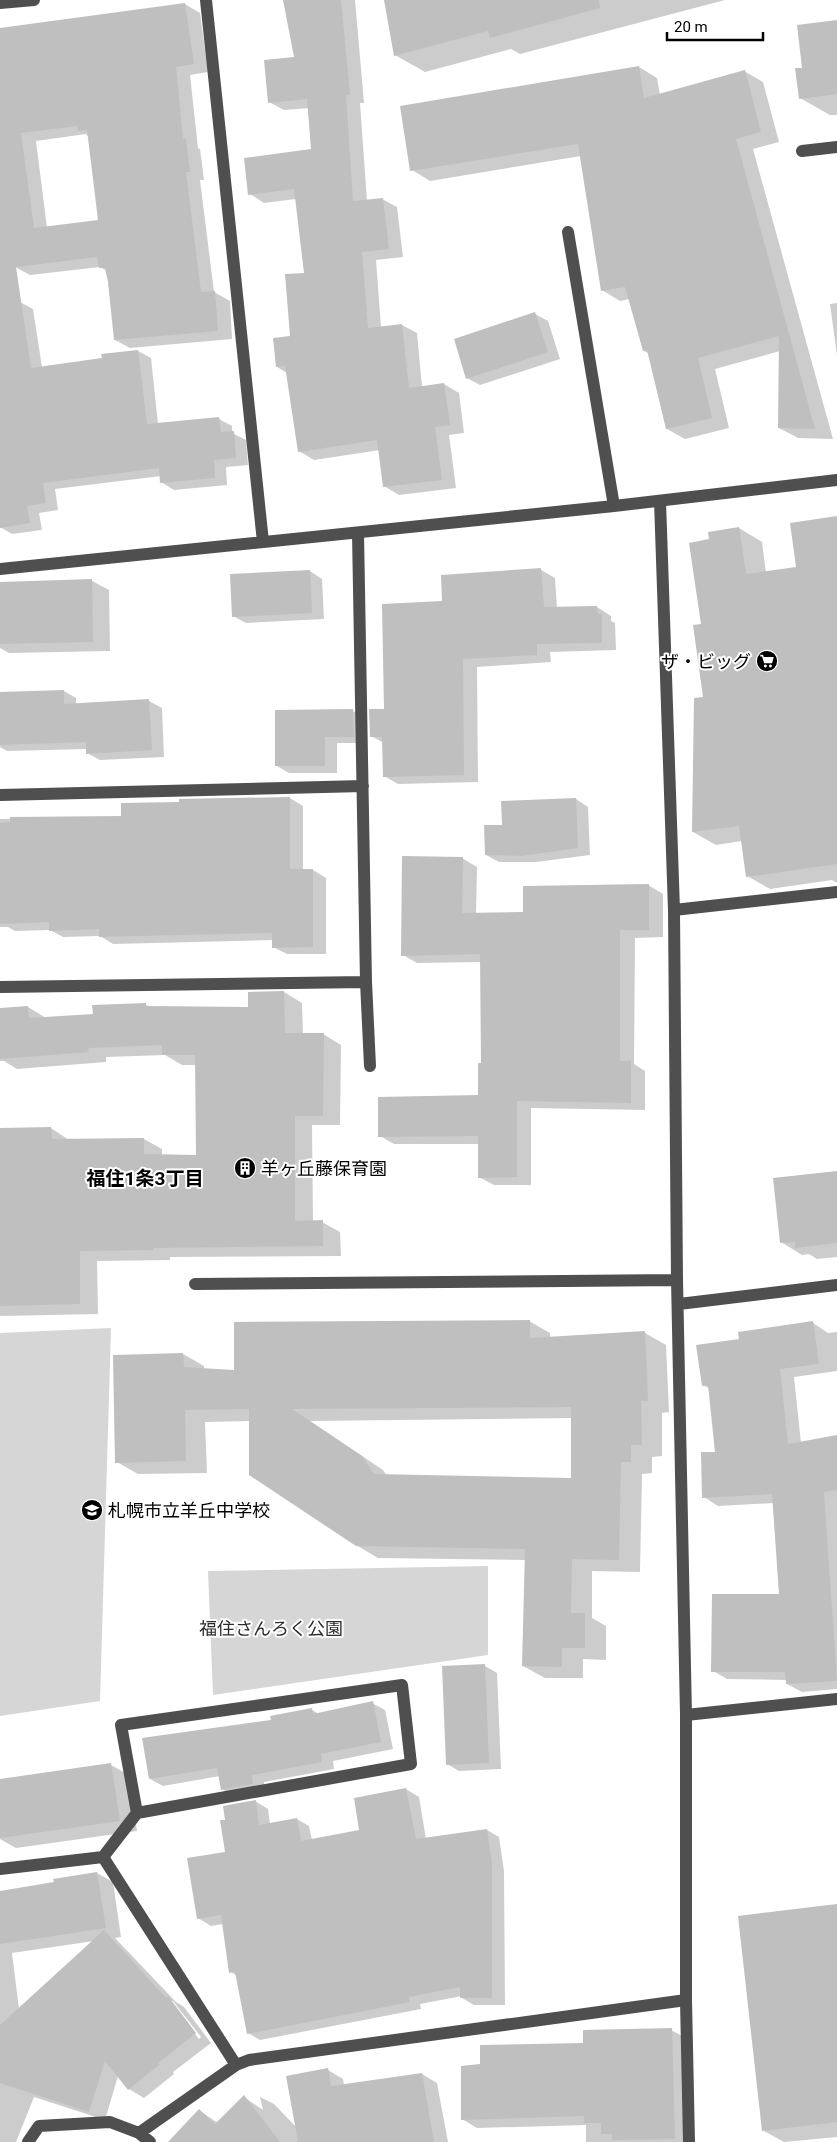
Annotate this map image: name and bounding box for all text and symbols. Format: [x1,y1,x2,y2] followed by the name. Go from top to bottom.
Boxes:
[667,10,763,42] scale bar
[674,18,708,36] text: 20 m
[755,649,779,673] supermarket icon: ザ・ビッグ
[661,651,751,672] place label: ザ・ビッグ
[233,1156,257,1180] building icon: 羊ヶ丘藤保育園
[261,1158,387,1179] place label: 羊ヶ丘藤保育園
[87,1167,203,1190] district label: 福住1条3丁目
[80,1498,104,1522] school or university icon: 札幌市立羊丘中学校
[108,1500,270,1521] place label: 札幌市立羊丘中学校
[199,1618,343,1639] park label: 福住さんろく公園

